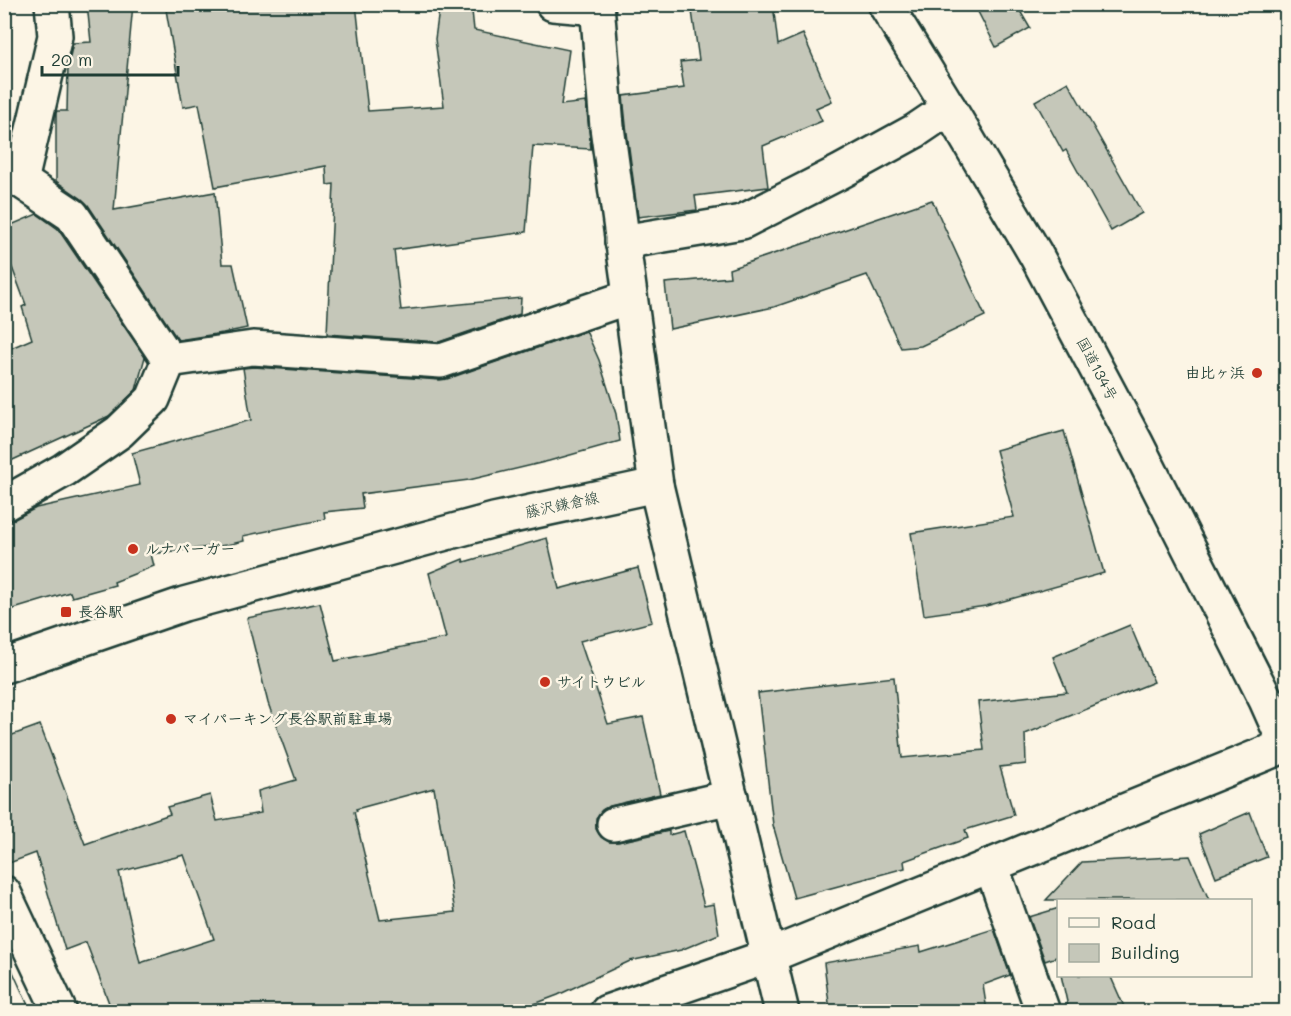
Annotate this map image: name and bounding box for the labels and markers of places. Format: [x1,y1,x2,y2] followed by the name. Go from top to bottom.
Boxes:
[1185,362,1245,382] place label: 由比ヶ浜
[1250,366,1264,380] marker: 由比ヶ浜
[145,538,235,558] place label: ルナバーガー
[126,542,140,556] marker: ルナバーガー
[78,601,123,621] place label: 長谷駅
[59,605,73,619] marker: 長谷駅
[557,671,646,691] place label: サイトウビル
[538,675,552,689] marker: サイトウビル
[183,708,392,728] place label: マイパーキング長谷駅前駐車場
[164,712,178,726] marker: マイパーキング長谷駅前駐車場

